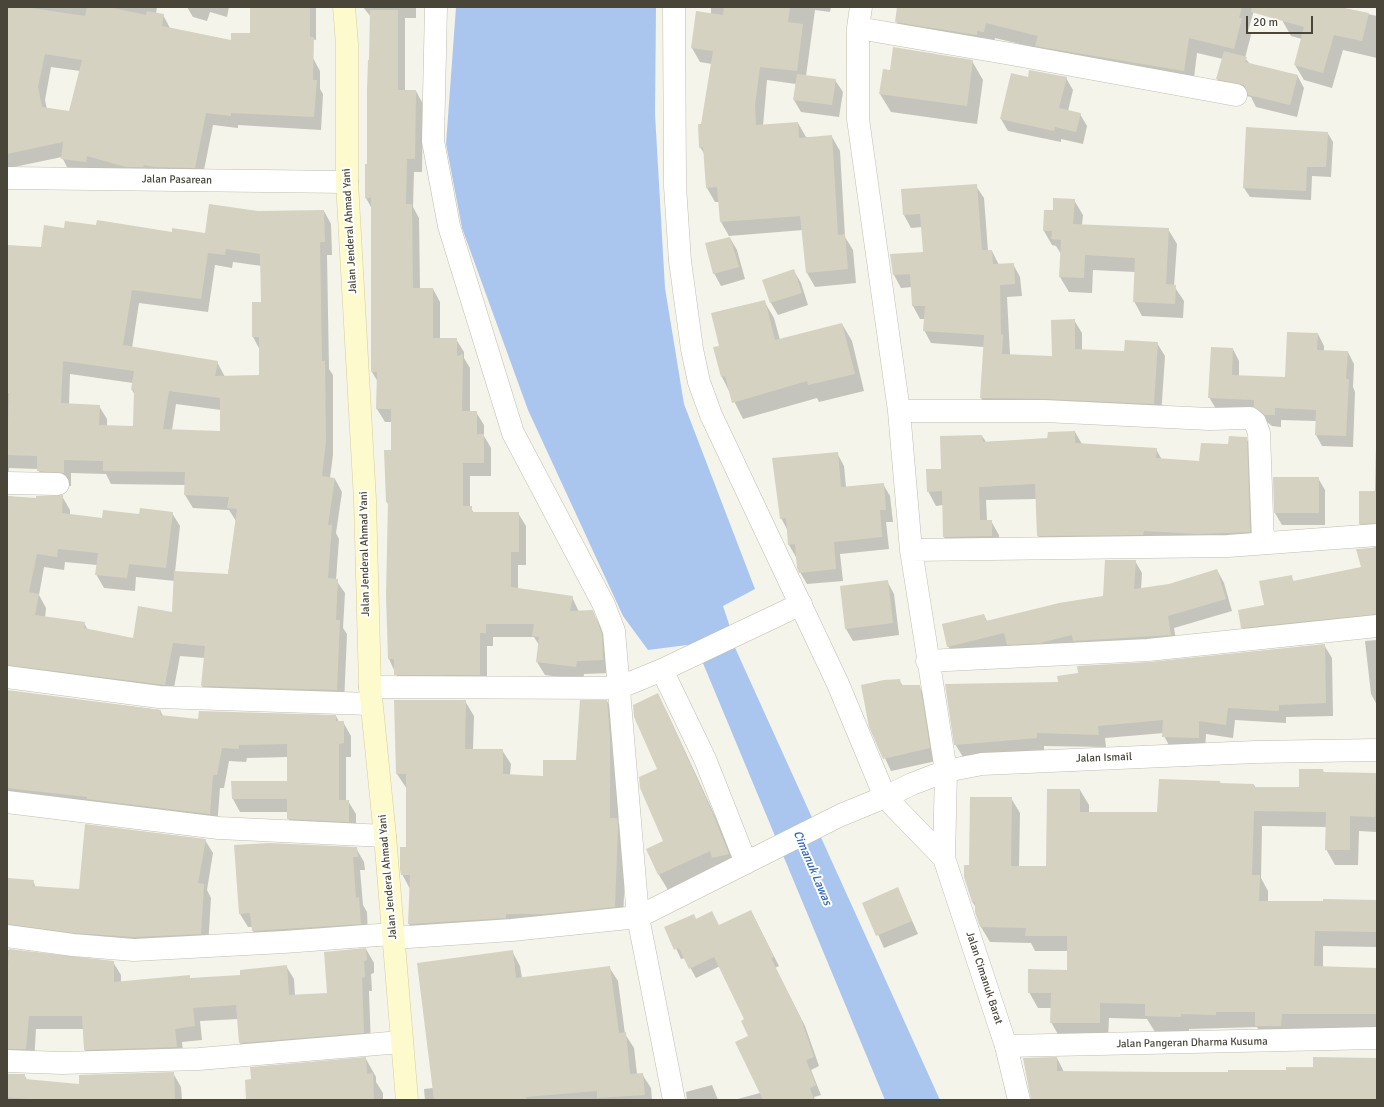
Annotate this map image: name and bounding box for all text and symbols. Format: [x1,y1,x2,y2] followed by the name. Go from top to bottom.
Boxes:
[1248,8,1315,34] scale bar
[1253,15,1278,30] text: 20 m
[340,168,360,294] street label: Jalan Jenderal Ahmad Yani
[142,173,212,187] street label: Jalan Pasarean
[357,491,373,617] street label: Jalan Jenderal Ahmad Yani
[1076,750,1132,766] street label: Jalan Ismail
[376,814,400,940] street label: Jalan Jenderal Ahmad Yani
[790,828,834,908] water label: Cimanuk Lawas
[963,930,1005,1026] street label: Jalan Cimanuk Barat
[1116,1035,1268,1051] street label: Jalan Pangeran Dharma Kusuma

